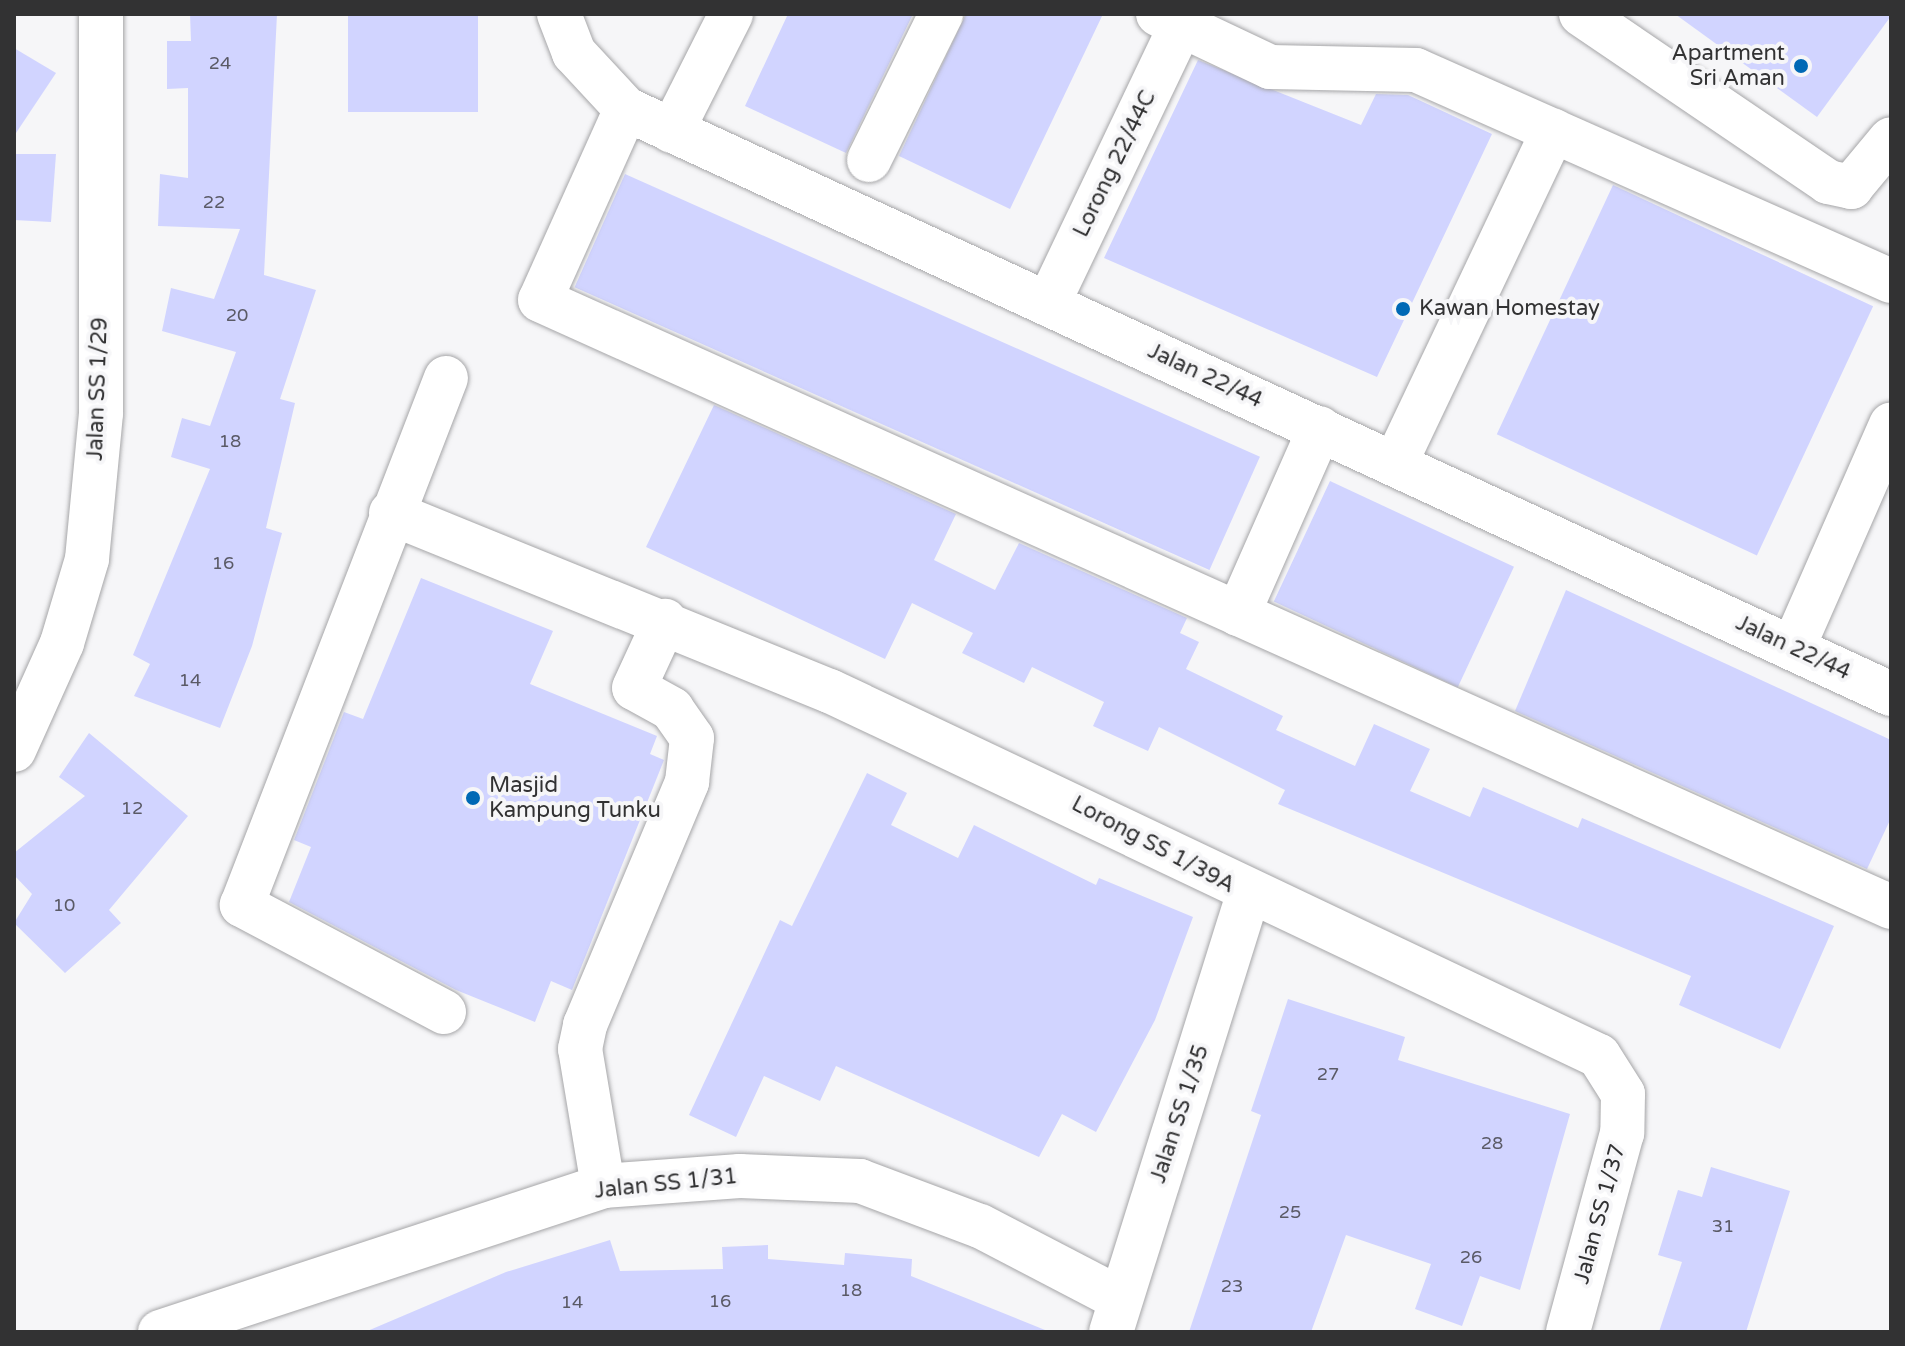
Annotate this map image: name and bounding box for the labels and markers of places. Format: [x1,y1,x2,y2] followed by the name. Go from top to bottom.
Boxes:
[1671,40,1785,92] place label: Apartment Sri Aman
[1792,57,1810,75] marker: Apartment Sri Aman
[1419,296,1600,322] place label: Kawan Homestay
[1394,300,1412,318] marker: Kawan Homestay
[489,772,661,824] place label: Masjid Kampung Tunku
[464,789,482,807] marker: Masjid Kampung Tunku

